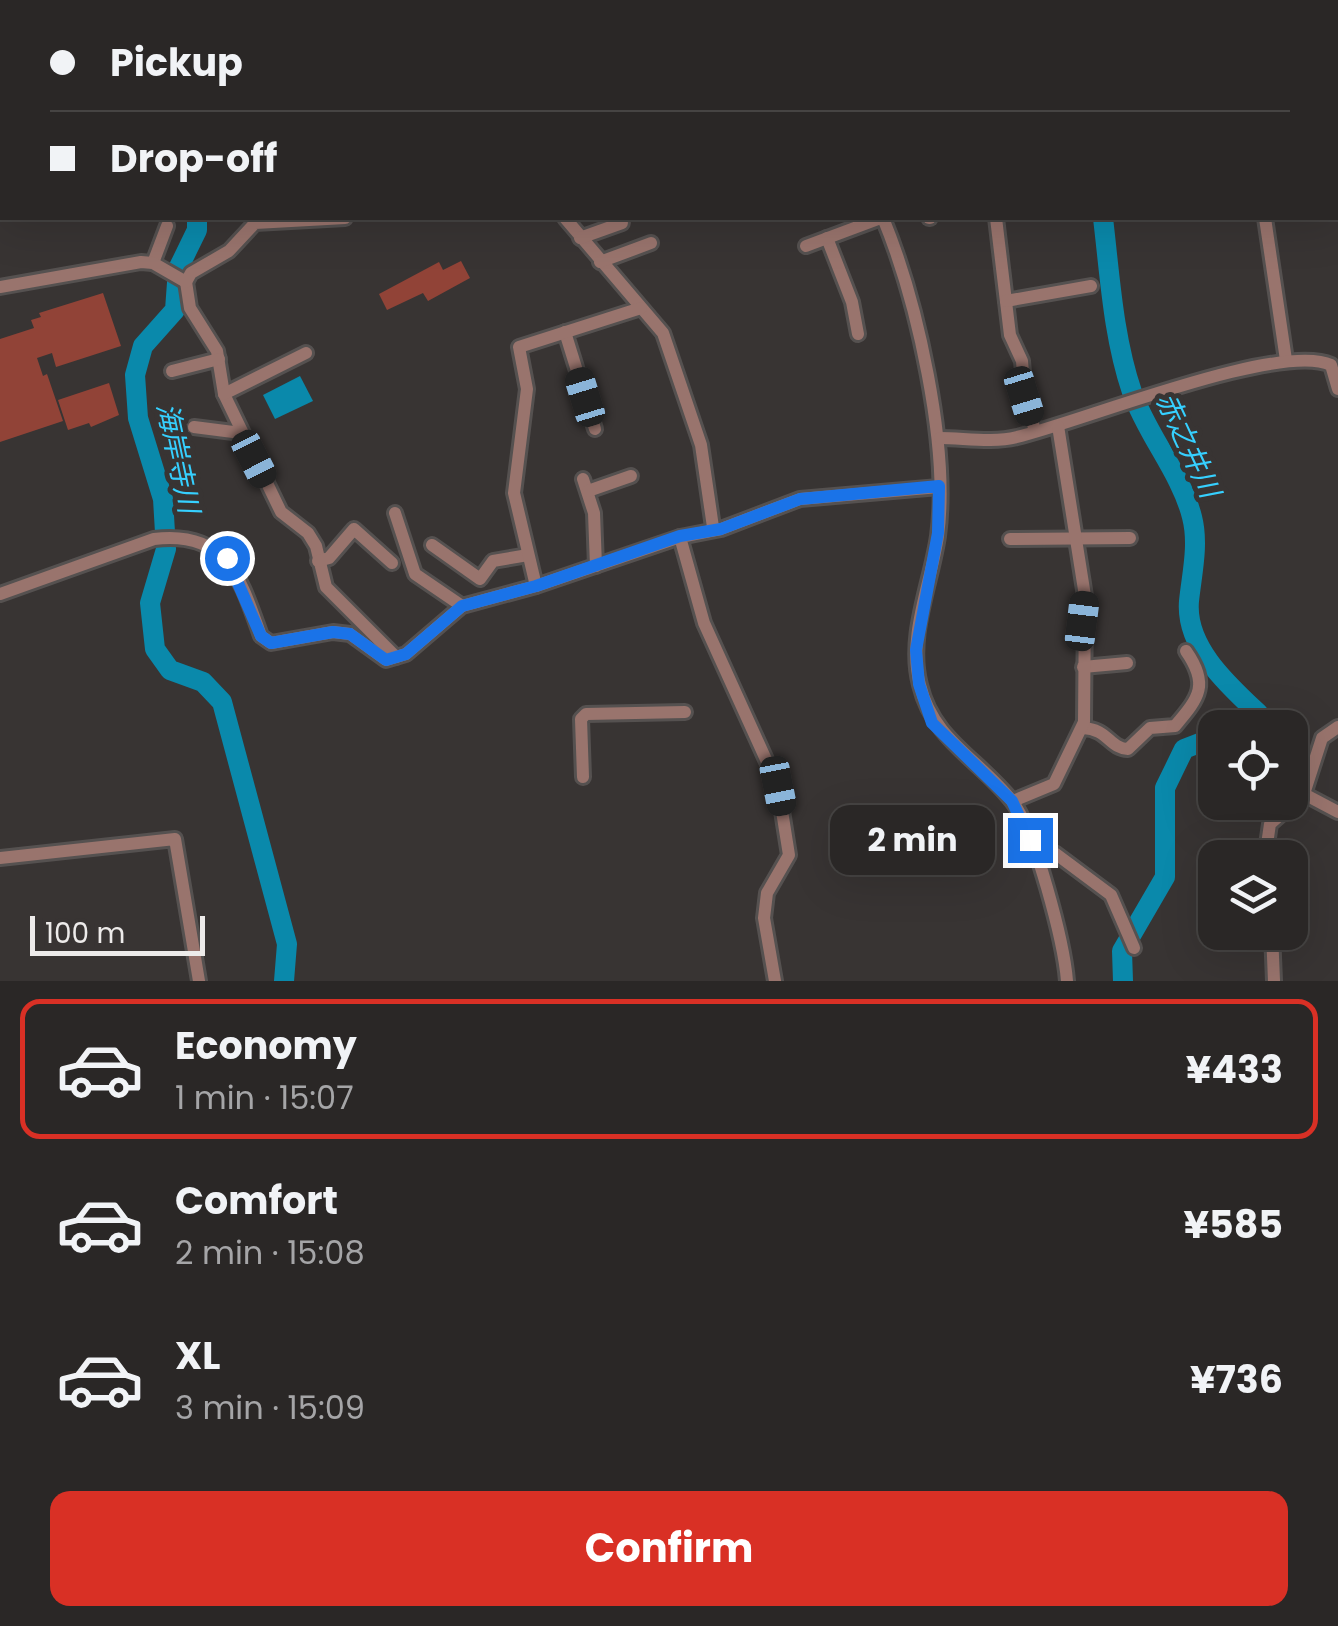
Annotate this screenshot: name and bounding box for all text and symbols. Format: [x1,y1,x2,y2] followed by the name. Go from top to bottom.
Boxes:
[110,36,243,89] text: Pickup
[110,132,278,185] text: Drop-off
[1001,363,1047,429] car
[562,364,608,430] car
[1147,386,1231,507] water label: 赤之井川
[147,399,209,520] water label: 海岸寺川
[227,425,281,493] car
[205,536,250,581] route start
[1063,589,1101,653] car
[1198,710,1308,950] map controls
[1198,710,1308,820] button: locate
[758,754,798,818] car
[830,805,995,875] callout: 2 min
[868,817,957,862] text: 2 min
[1008,818,1053,863] route end
[1198,840,1308,950] button: layers
[30,911,205,956] scale bar
[45,914,125,953] text: 100 m
[175,1019,357,1072] text: Economy
[55,1024,145,1114] icon: car
[1186,1043,1283,1096] text: ¥433
[175,1075,354,1120] text: 1 min · 15:07
[175,1174,338,1227] text: Comfort
[55,1179,145,1269] icon: car
[1183,1198,1283,1251] text: ¥585
[175,1230,365,1275] text: 2 min · 15:08
[175,1329,220,1382] text: XL
[55,1334,145,1424] icon: car
[1190,1353,1283,1406] text: ¥736
[175,1385,365,1430] text: 3 min · 15:09
[50,1491,1288,1606] button: Confirm

